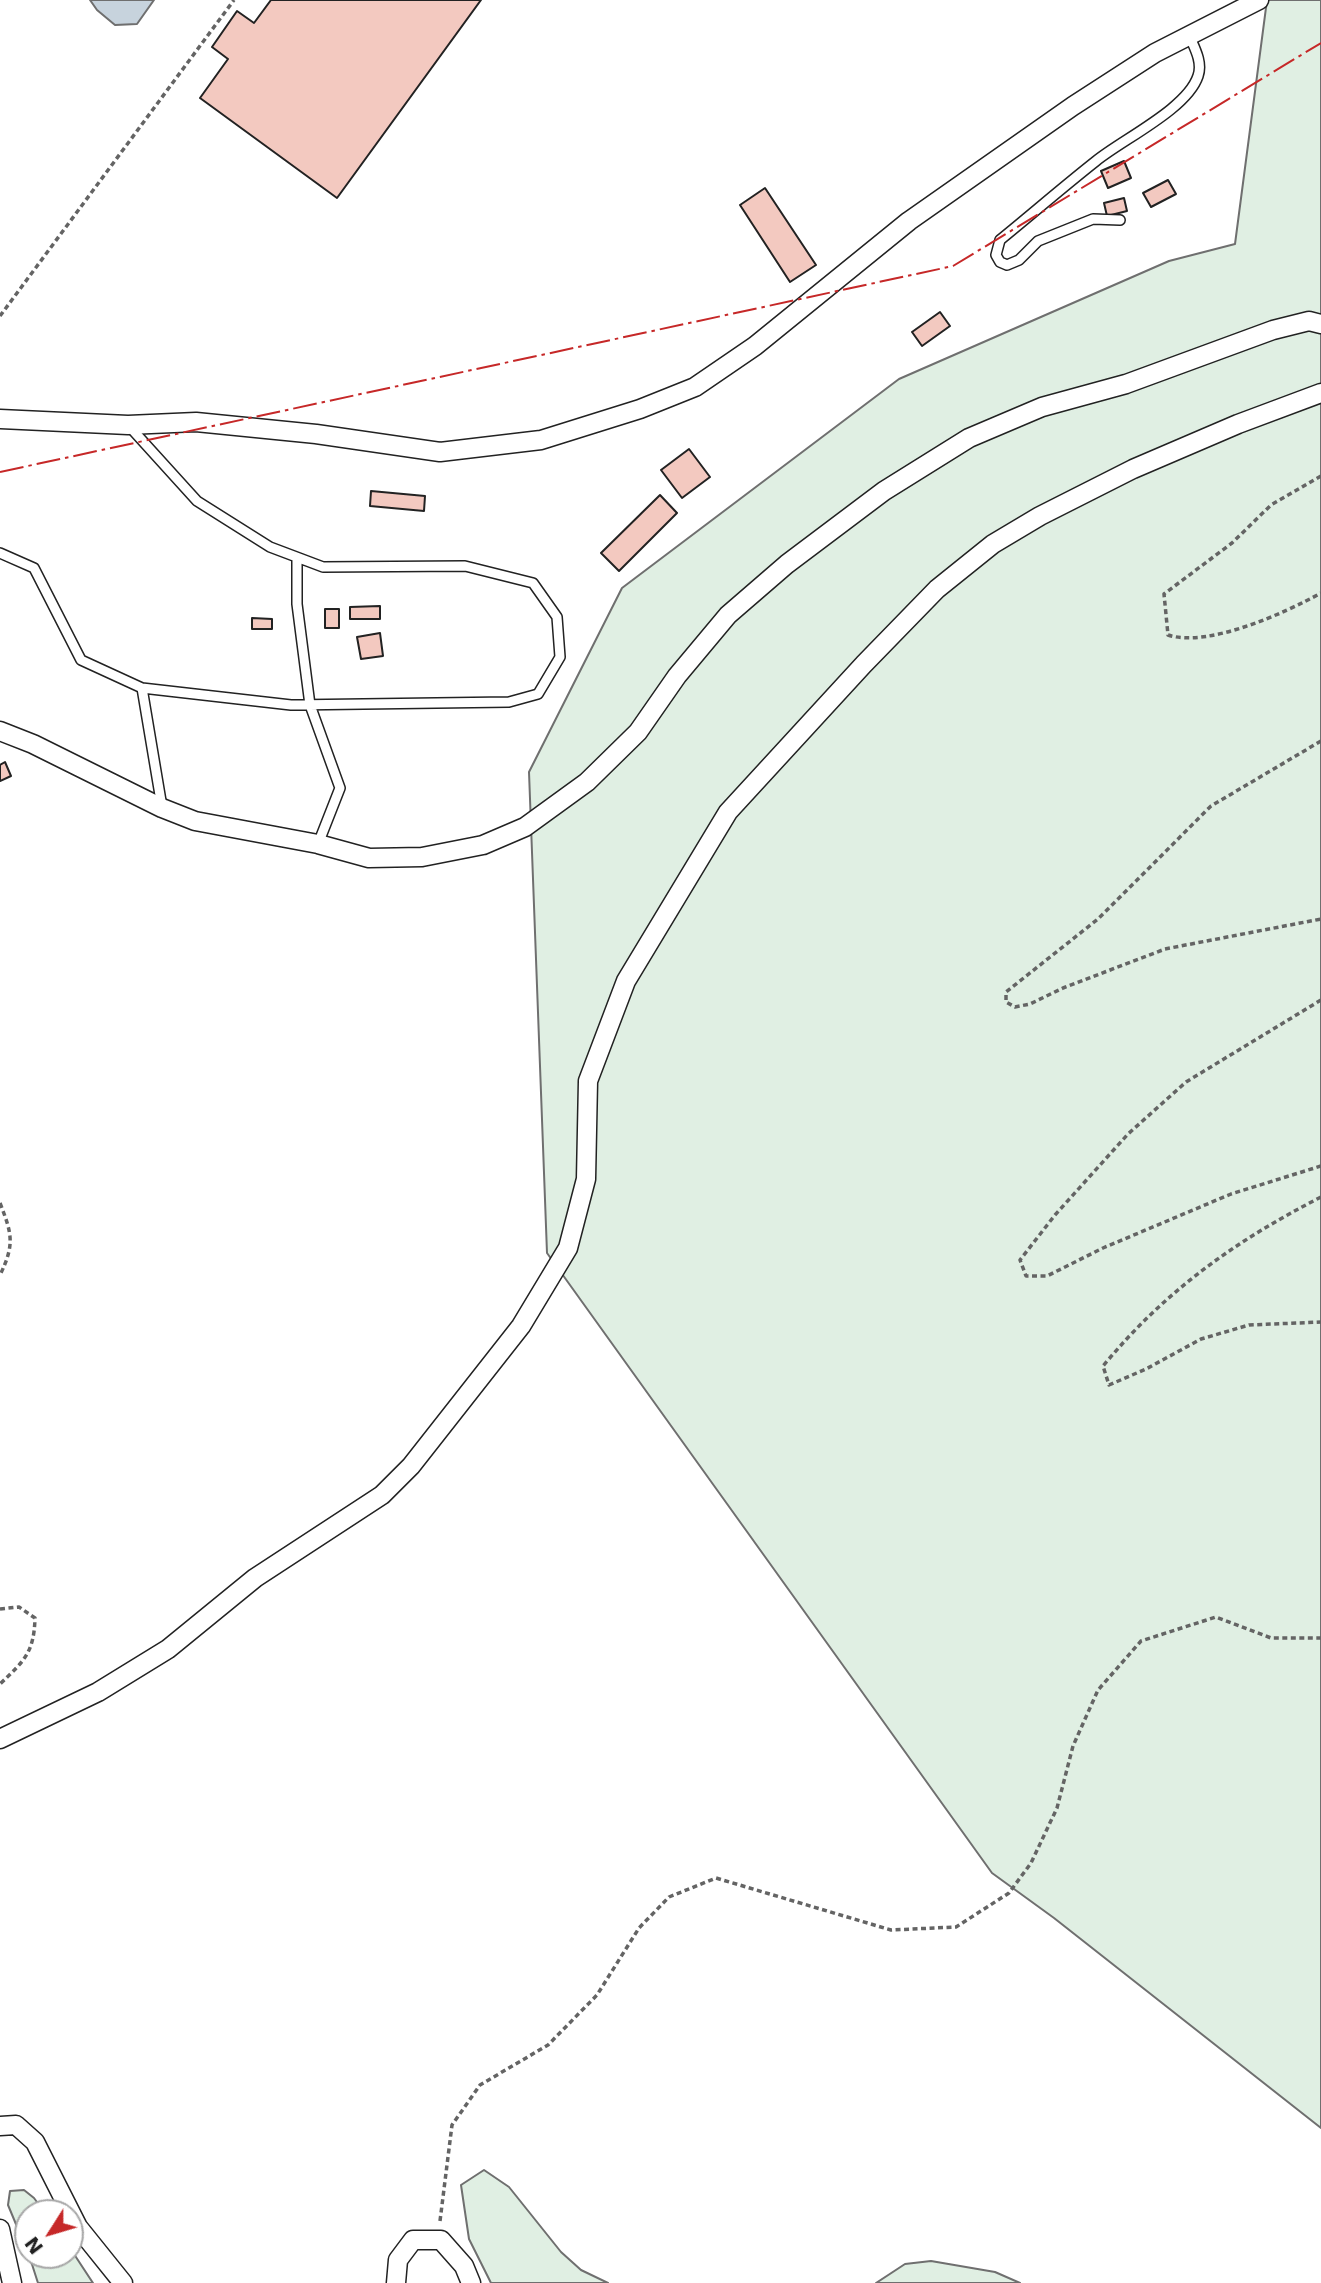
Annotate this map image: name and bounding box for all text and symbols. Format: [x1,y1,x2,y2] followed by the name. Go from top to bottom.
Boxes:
[14,2199,84,2269] north arrow
[20,2232,47,2258] text: N

